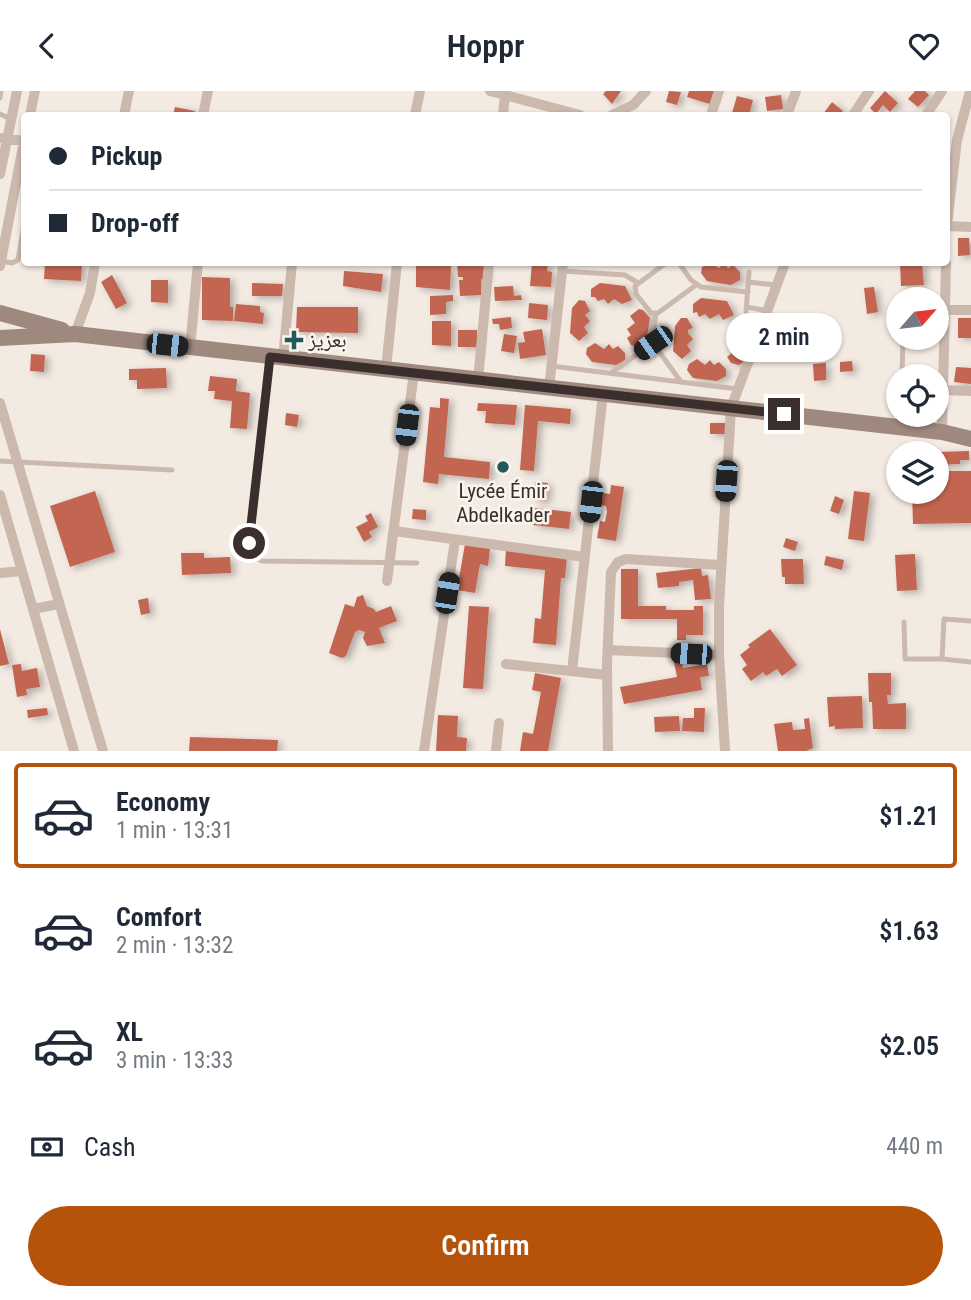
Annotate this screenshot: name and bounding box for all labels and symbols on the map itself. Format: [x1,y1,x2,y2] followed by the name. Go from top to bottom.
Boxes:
[886,287,948,350] north arrow
[726,313,842,361] callout: 2 min
[630,322,677,364] car
[307,328,347,352] place label: بعزيز
[146,332,189,358] car
[286,332,302,348] marker: بعزيز
[768,398,800,430] route end
[395,403,420,447] car
[495,459,511,475] marker: Lycée Émir Abdelkader
[715,459,738,503] car
[456,479,550,527] place label: Lycée Émir Abdelkader
[579,480,604,524] car
[233,527,265,559] route start
[434,571,461,615] car
[670,642,713,666] car

